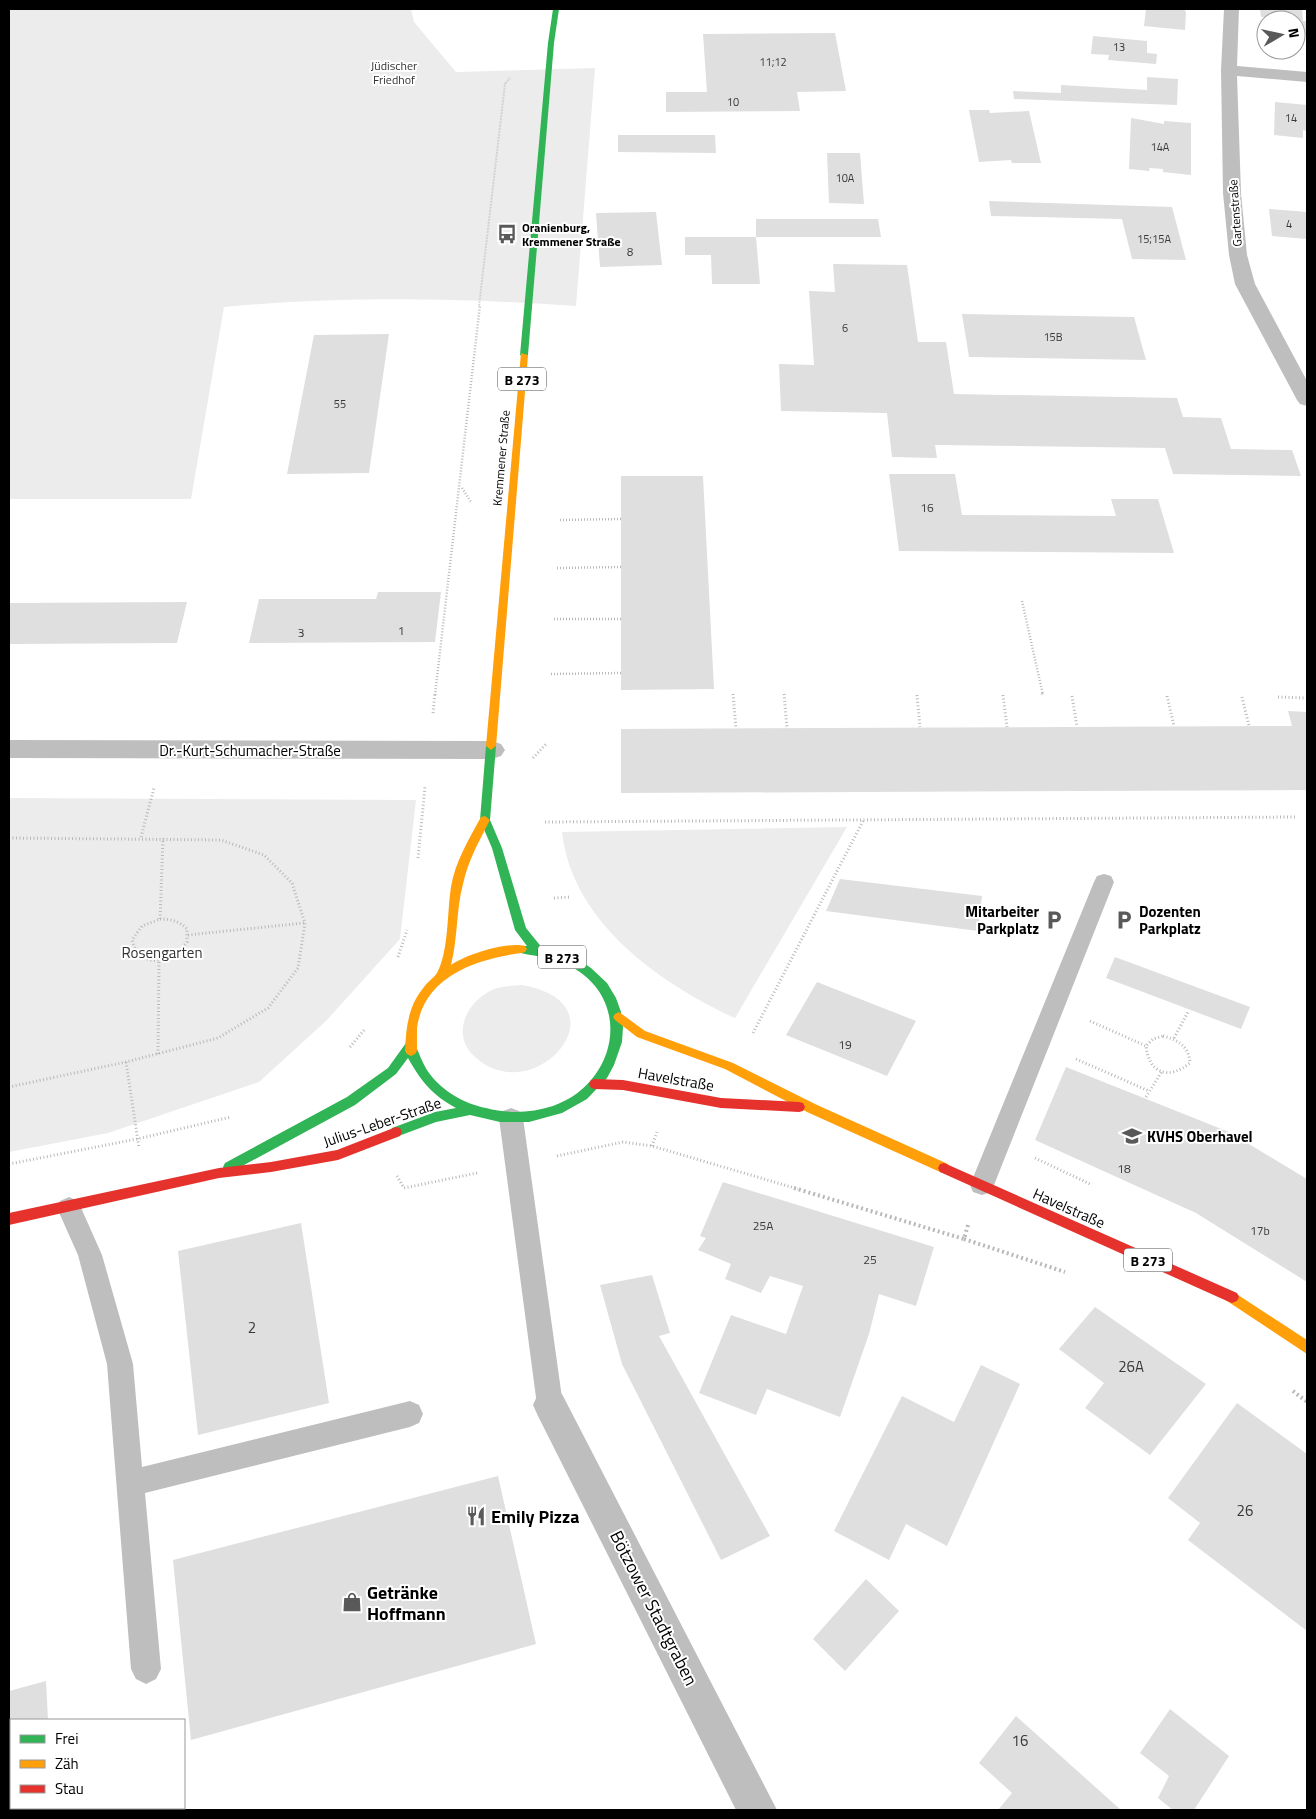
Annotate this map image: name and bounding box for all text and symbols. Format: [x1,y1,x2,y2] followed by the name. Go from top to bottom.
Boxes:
[1256,10,1306,60] north arrow
[1283,26,1305,39] text: N
[1113,39,1125,55] house number: 13
[759,54,787,70] house number: 11;12
[371,56,417,89] park label: Jüdischer Friedhof
[727,94,739,110] house number: 10
[1285,110,1297,126] house number: 14
[1151,139,1170,155] house number: 14A
[836,170,855,186] house number: 10A
[1223,179,1247,247] street label: Gartenstraße
[1286,216,1292,232] house number: 4
[522,218,621,251] place label: Oranienburg, Kremmener Straße
[496,223,518,245] bus stop icon: Oranienburg, Kremmener Straße
[1137,231,1171,247] house number: 15;15A
[627,244,633,260] house number: 8
[842,320,848,336] house number: 6
[1043,329,1063,345] house number: 15B
[498,368,546,390] road number: B 273
[334,396,346,412] house number: 55
[487,409,515,507] street label: Kremmener Straße
[920,498,934,517] house number: 16
[398,621,404,640] house number: 1
[298,623,304,642] house number: 3
[159,739,341,762] street label: Dr.-Kurt-Schumacher-Straße
[965,900,1039,940] place label: Mitarbeiter Parkplatz
[1139,900,1201,940] place label: Dozenten Parkplatz
[1043,909,1065,931] parking icon: Mitarbeiter Parkplatz
[1113,909,1135,931] parking icon: Dozenten Parkplatz
[122,941,202,964] park label: Rosengarten
[538,946,586,969] road number: B 273
[838,1035,852,1054] house number: 19
[636,1061,716,1097] street label: Havelstraße
[320,1091,444,1153] street label: Julius-Leber-Straße
[1121,1125,1143,1147] school or university icon: KVHS Oberhavel
[1147,1125,1253,1148] place label: KVHS Oberhavel
[1117,1159,1131,1178] house number: 18
[1029,1182,1109,1234] street label: Havelstraße
[753,1216,773,1235] house number: 25A
[1250,1221,1270,1240] house number: 17b
[1124,1248,1172,1272] road number: B 273
[863,1250,877,1269] house number: 25
[248,1316,256,1339] house number: 2
[1118,1355,1144,1378] house number: 26A
[1237,1499,1253,1522] house number: 26
[491,1503,579,1530] place label: Emily Pizza
[465,1505,487,1527] restaurant icon: Emily Pizza
[603,1526,705,1690] street label: Bötzower Stadtgraben
[367,1579,446,1627] place label: Getränke Hoffmann
[341,1591,363,1613] shop icon: Getränke Hoffmann
[10,1719,185,1809] legend
[55,1727,78,1750] text: Frei
[1012,1729,1028,1752] house number: 16
[55,1752,79,1775] text: Zäh
[55,1777,84,1800] text: Stau

